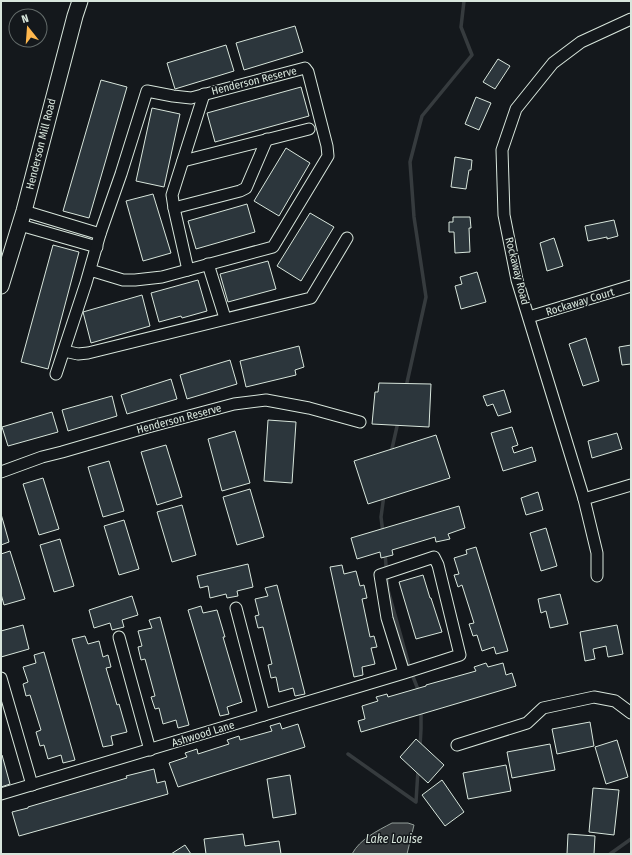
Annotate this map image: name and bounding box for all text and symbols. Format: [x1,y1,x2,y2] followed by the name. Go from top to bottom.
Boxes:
[8,8,48,48] north arrow
[20,12,30,26] text: N
[210,64,298,98] street label: Henderson Reserve
[23,97,59,191] street label: Henderson Mill Road
[502,236,532,306] street label: Rockaway Road
[544,285,616,319] street label: Rockaway Court
[135,401,223,437] street label: Henderson Reserve
[170,718,236,750] street label: Ashwood Lane
[366,832,423,846] water label: Lake Louise

